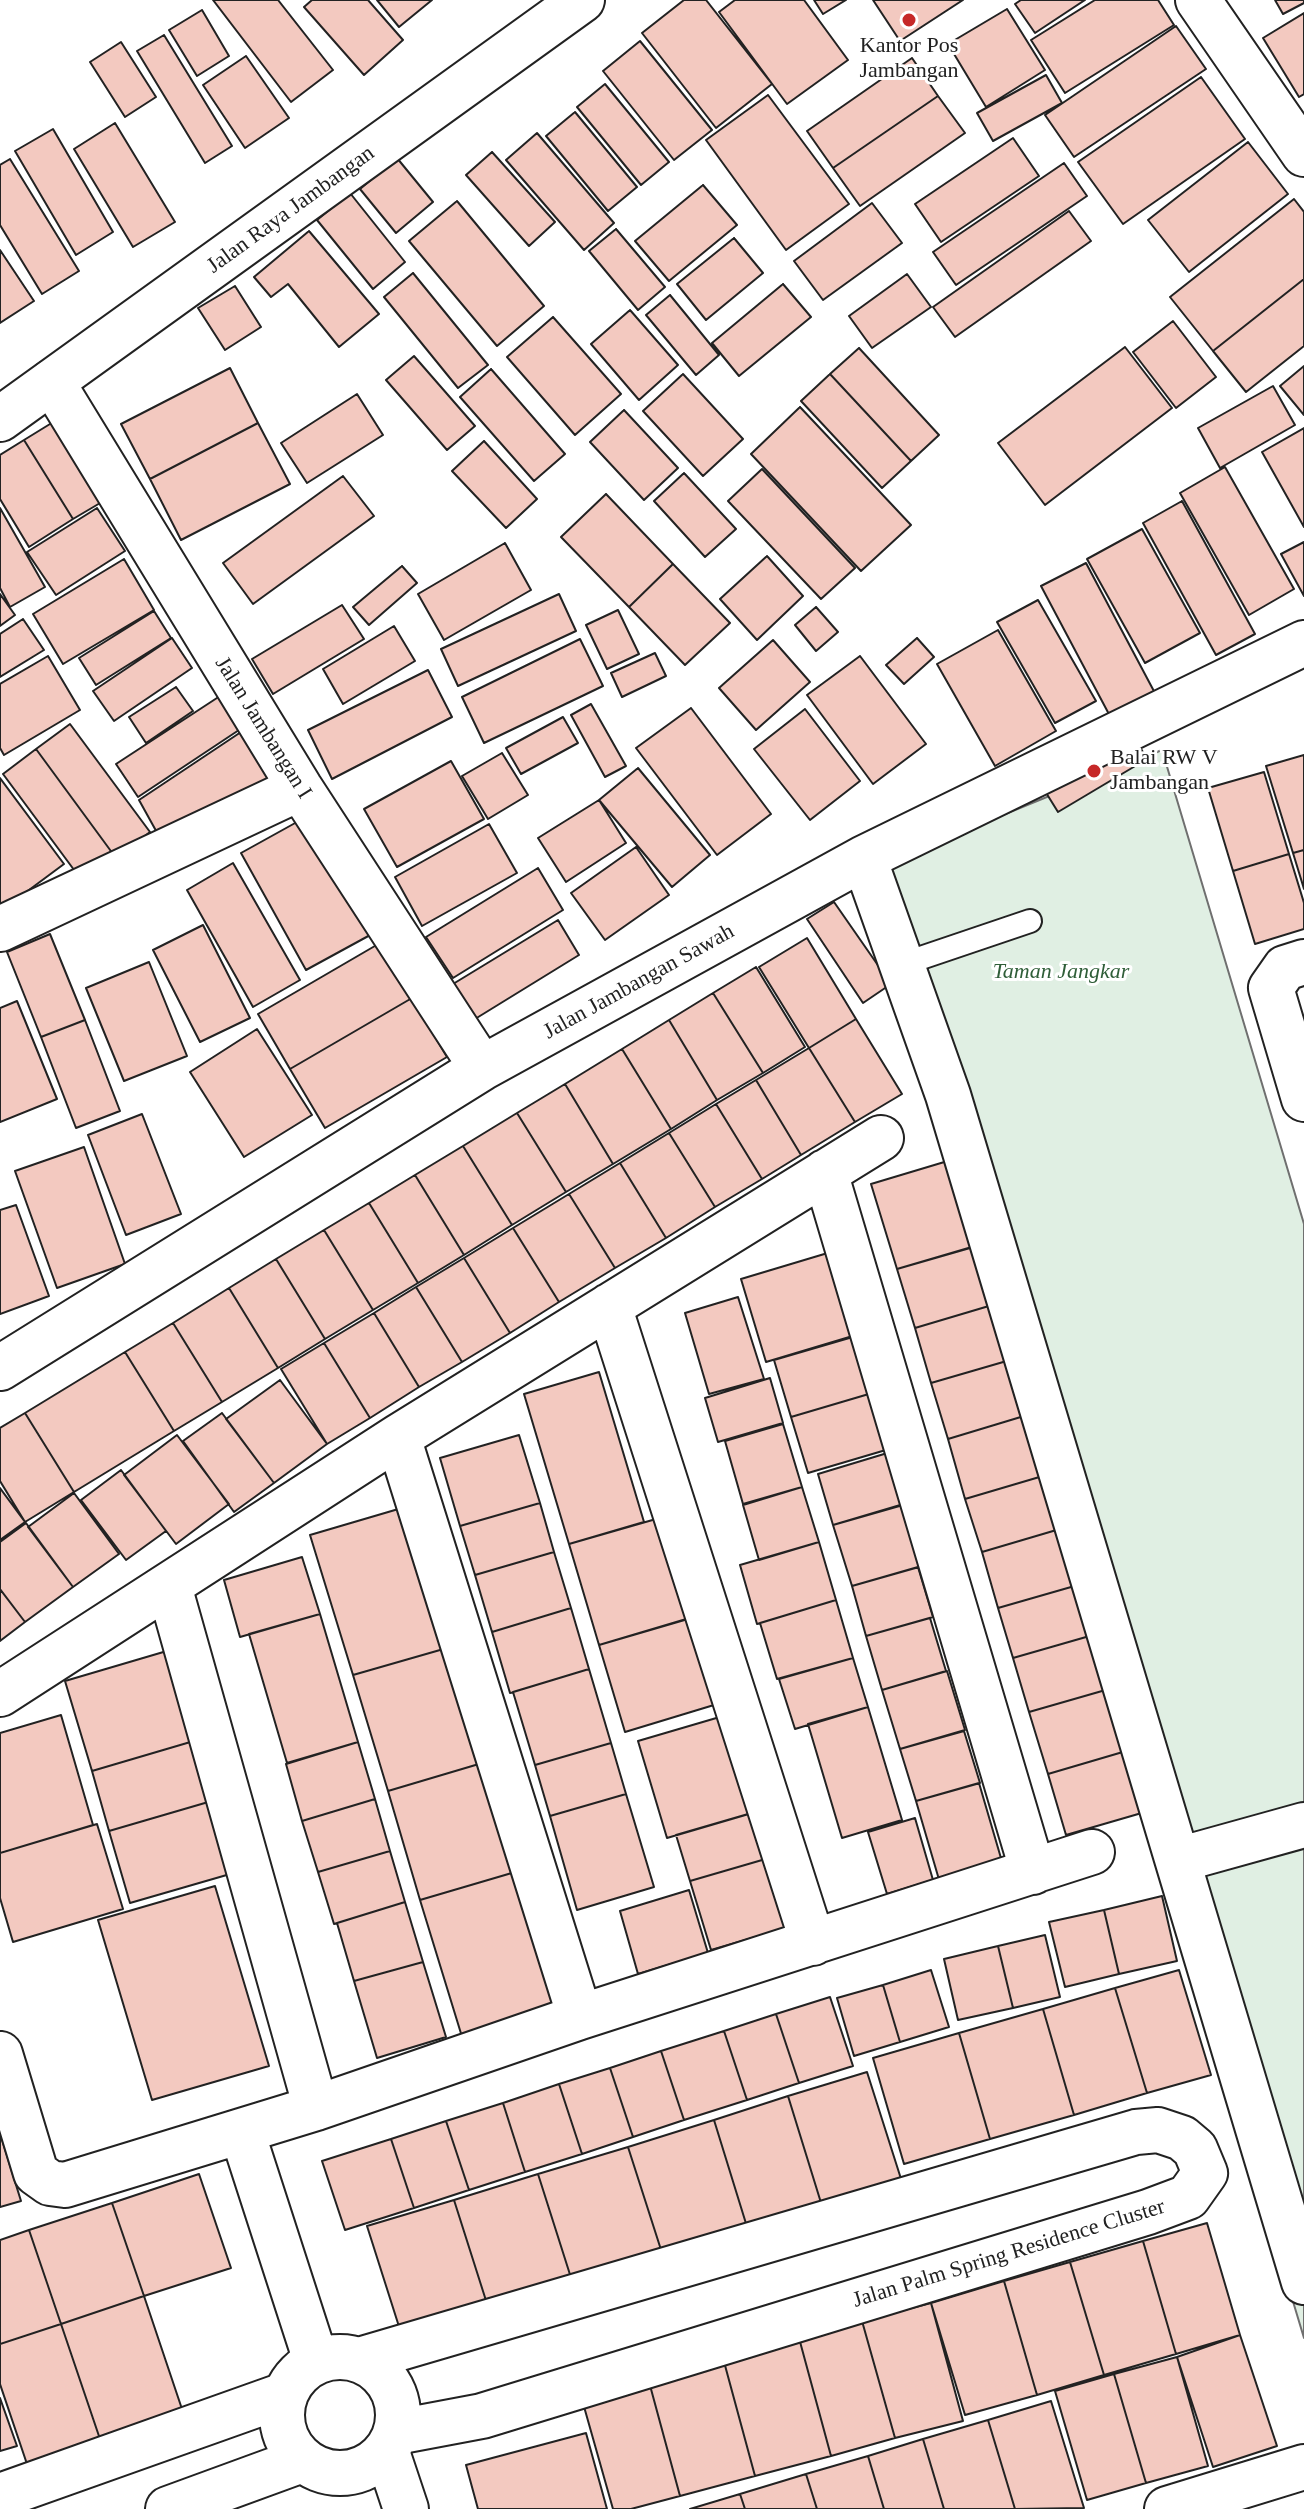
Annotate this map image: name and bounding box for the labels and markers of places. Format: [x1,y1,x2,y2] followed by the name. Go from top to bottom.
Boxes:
[900,11,918,29] marker: Kantor Pos Jambangan
[860,33,958,84] place label: Kantor Pos Jambangan
[1110,745,1218,796] place label: Balai RW V Jambangan
[1085,762,1103,780] marker: Balai RW V Jambangan

